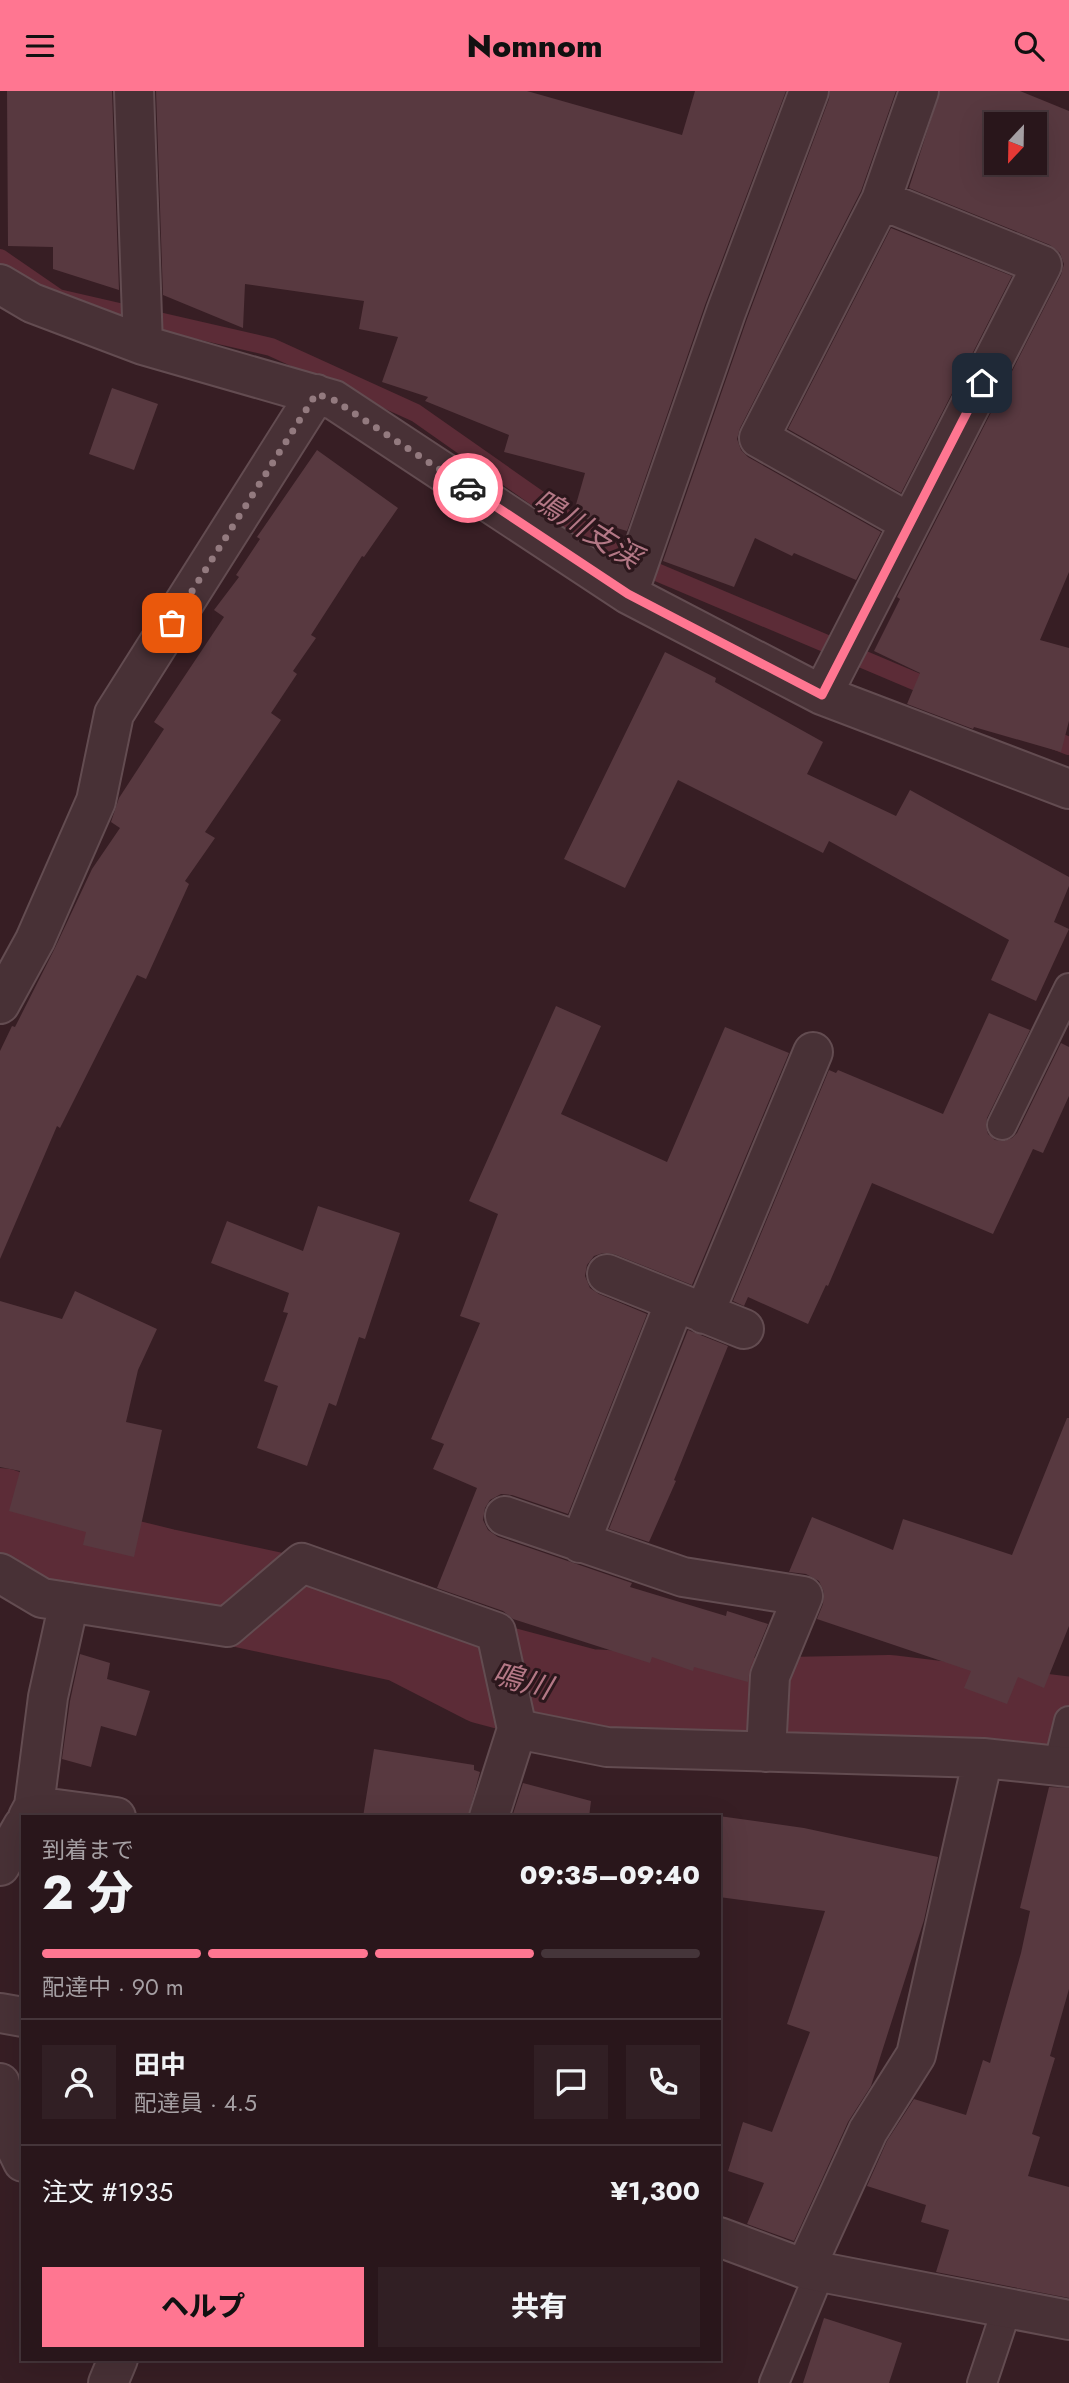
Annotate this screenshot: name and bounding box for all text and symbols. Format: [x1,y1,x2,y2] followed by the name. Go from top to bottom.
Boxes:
[466,23,603,69] text: Nomnom
[21,27,59,65] icon: menu
[1010,27,1048,65] icon: search
[984,112,1046,175] north arrow
[984,112,1047,175] map controls
[952,353,1012,413] pin
[963,364,1001,402] icon: home
[433,453,503,523] courier
[449,469,487,507] icon: car
[525,479,653,581] water label: 鳴川支渓
[142,593,202,653] pin
[153,604,191,642] icon: bag
[487,1652,560,1710] water label: 鳴川
[42,1833,134,1867] text: 到着まで
[520,1856,700,1894] text: 09:35–09:40
[42,1860,133,1926] text: 2 分
[42,1970,184,2004] text: 配達中 · 90 m
[42,2045,116,2119] button: person
[534,2045,608,2119] button: chat
[626,2045,700,2119] button: phone
[134,2046,186,2084] text: 田中
[134,2086,257,2120] text: 配達員 · 4.5
[610,2172,700,2210] text: ¥1,300
[42,2173,173,2211] text: 注文 #1935
[42,2267,364,2347] button: ヘルプ
[378,2267,700,2347] button: 共有

